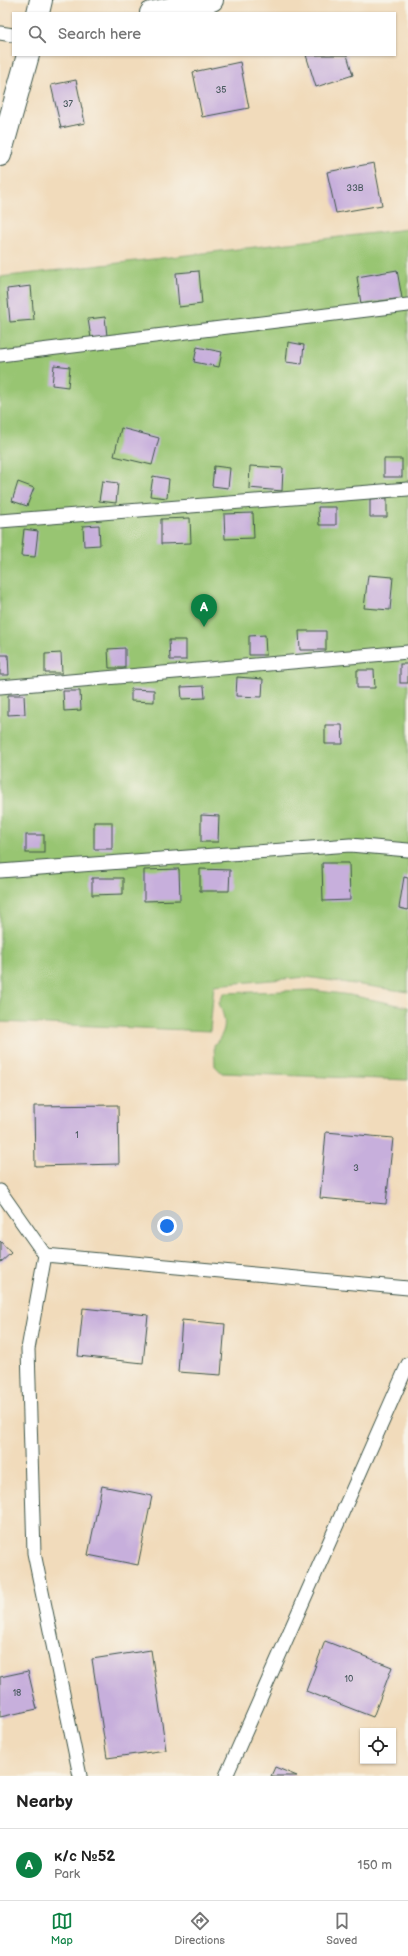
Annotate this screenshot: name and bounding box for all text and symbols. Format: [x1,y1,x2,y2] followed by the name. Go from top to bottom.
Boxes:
[12,12,396,56] search box
[26,23,48,45] icon: search
[58,25,141,44] text: Search here
[216,85,226,96] house number: 35
[63,99,74,110] house number: 37
[347,183,364,194] house number: 33В
[191,594,217,627] pin: A
[75,1130,79,1141] house number: 1
[353,1163,359,1174] house number: 3
[157,1216,177,1236] your location
[345,1674,353,1685] house number: 10
[13,1688,21,1699] house number: 18
[360,1728,396,1764] map controls
[360,1728,396,1764] button: locate
[16,1792,73,1812] text: Nearby
[54,1847,115,1866] text: к/с №52
[25,1857,33,1873] text: A
[358,1857,392,1873] text: 150 m
[54,1866,80,1882] text: Park
[51,1910,73,1947] tab: Map
[174,1910,225,1947] tab: Directions
[326,1910,357,1947] tab: Saved

